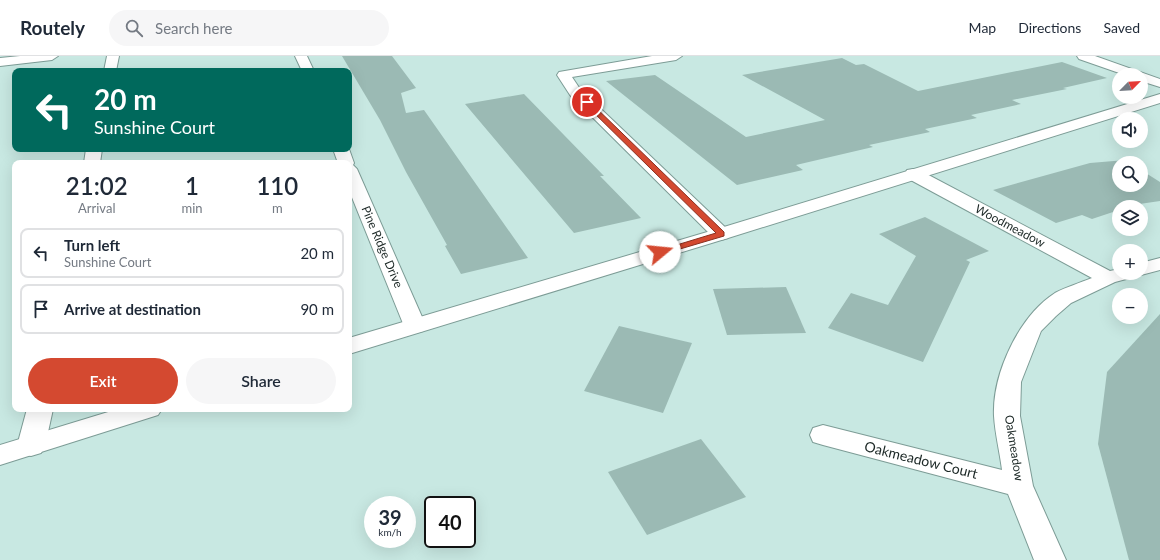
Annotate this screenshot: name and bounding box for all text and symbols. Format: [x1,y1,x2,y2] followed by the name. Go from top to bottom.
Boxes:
[109,10,389,46] search box
[20,16,85,39] text: Routely
[123,17,145,39] icon: search
[155,19,232,37] text: Search here
[969,19,996,36] text: Map
[1018,19,1081,36] text: Directions
[1103,19,1140,36] text: Saved
[1112,68,1148,104] north arrow
[1112,68,1148,324] map controls
[94,82,157,116] text: 20 m
[28,84,80,136] icon: left
[570,85,604,119] pin
[576,91,598,113] icon: arrive
[1112,112,1148,148] button: sound
[94,116,215,138] text: Sunshine Court
[1112,156,1148,192] button: search
[66,171,128,200] text: 21:02
[185,171,199,200] text: 1
[256,171,298,200] text: 110
[78,200,115,216] text: Arrival
[181,200,203,216] text: min
[272,200,283,216] text: m
[1112,200,1148,236] button: layers
[973,201,1048,251] street label: Woodmeadow
[358,204,406,290] street label: Pine Ridge Drive
[639,231,681,273] position arrow
[64,236,120,254] text: Turn left
[30,242,52,264] icon: left
[300,244,334,262] text: 20 m
[1112,244,1148,280] button: +
[64,254,151,270] text: Sunshine Court
[1112,288,1148,324] button: −
[30,298,52,320] icon: arrive
[64,300,201,318] text: Arrive at destination
[300,300,334,318] text: 90 m
[28,358,178,404] button: Exit
[186,358,336,404] button: Share
[1002,414,1027,483] street label: Oakmeadow
[863,437,979,482] street label: Oakmeadow Court
[424,496,476,548] speed limit sign: 40
[378,505,402,529] text: 39
[378,526,402,538] text: km/h

